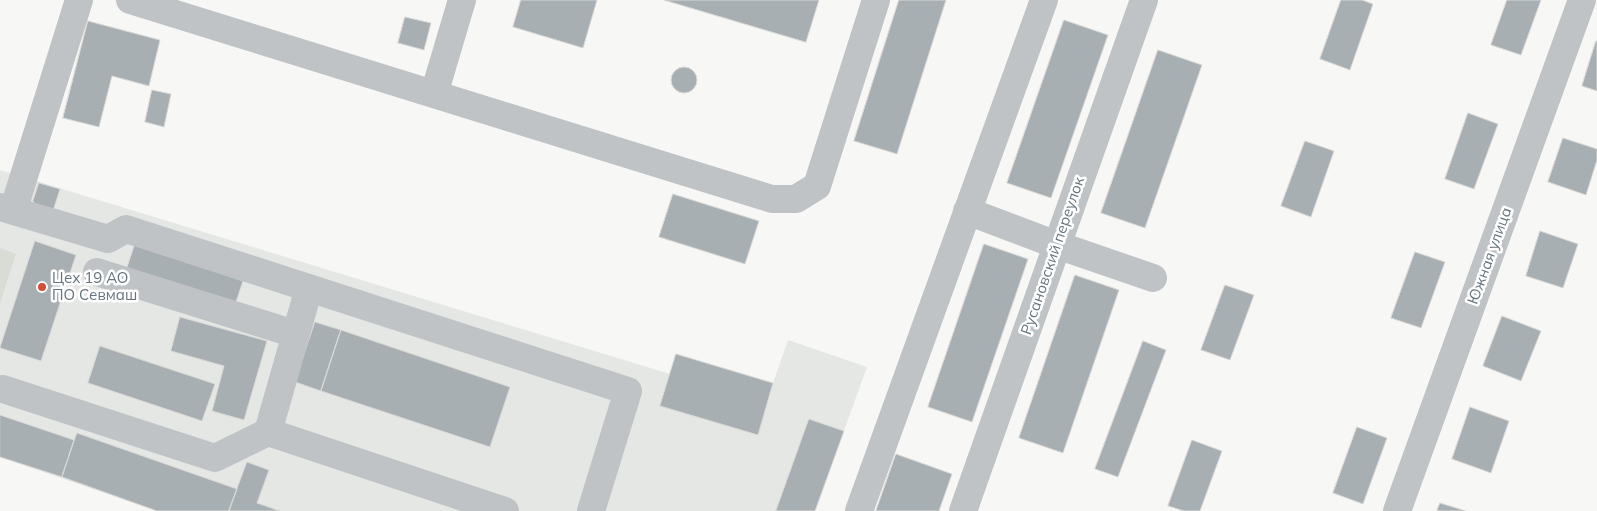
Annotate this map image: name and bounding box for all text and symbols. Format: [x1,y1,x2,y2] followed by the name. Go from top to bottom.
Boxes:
[1017,175,1089,337] street label: Русановский переулок
[1464,205,1516,307] street label: Южная улица
[52,269,137,304] place label: Цех 19 АО ПО Севмаш
[36,281,48,293] marker: Цех 19 АО ПО Севмаш

